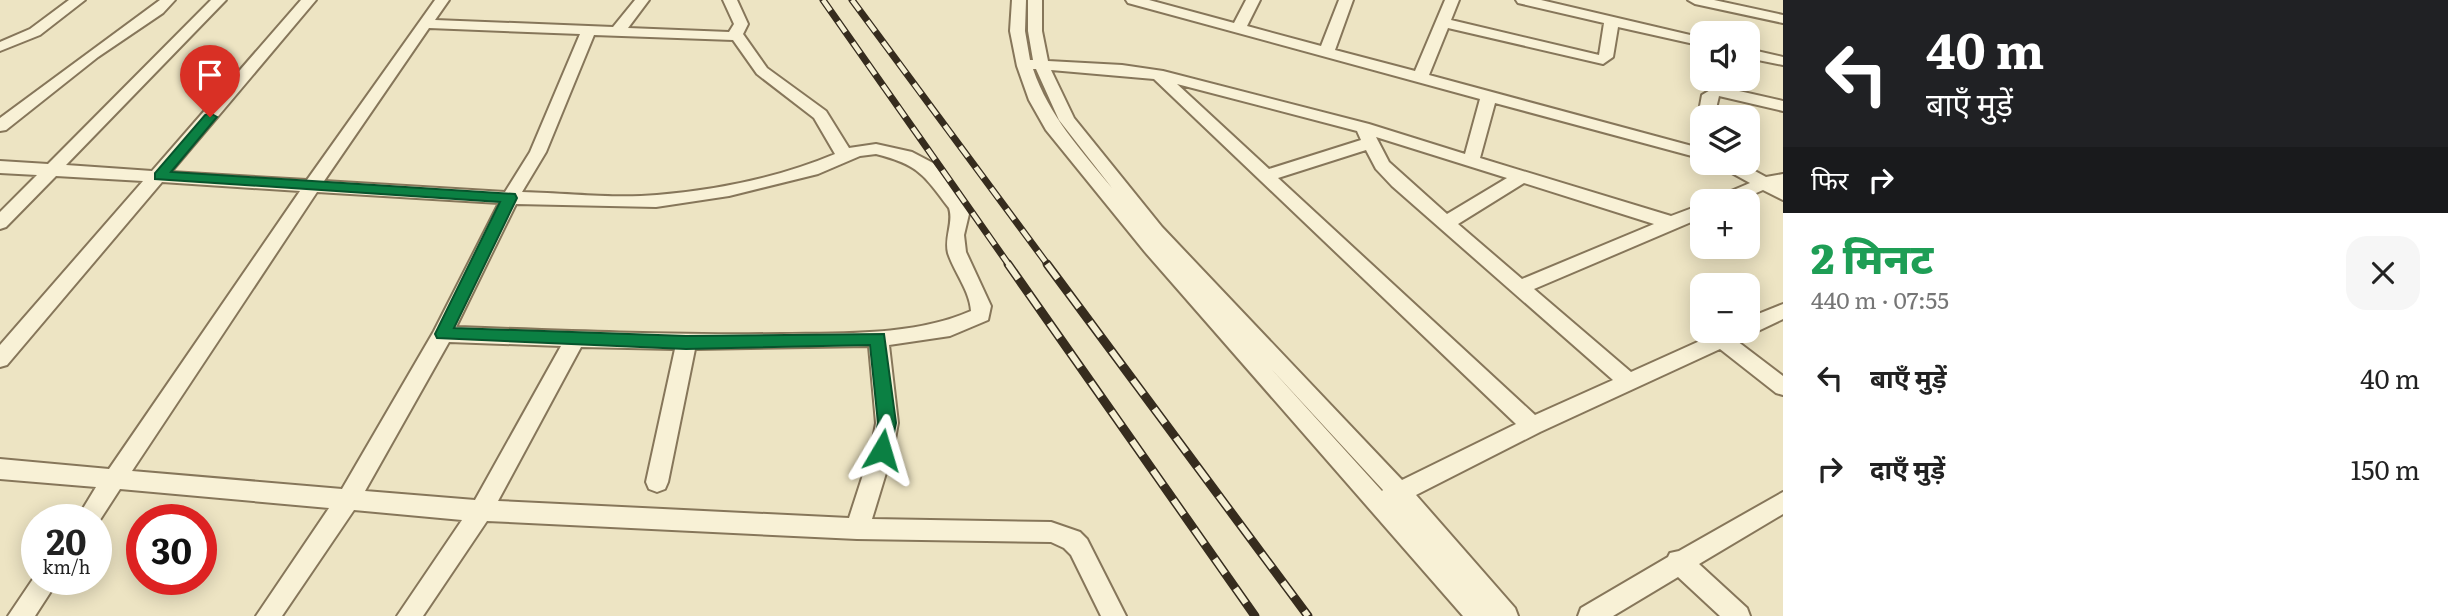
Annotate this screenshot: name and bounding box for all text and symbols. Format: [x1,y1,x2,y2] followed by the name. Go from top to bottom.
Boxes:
[1926,11,2044,84] text: 40 m
[1690,21,1760,343] map controls
[1690,21,1760,91] button: sound
[1811,28,1902,119] icon: left
[180,45,240,117] pin
[191,56,229,94] icon: arrive
[1926,78,2013,126] text: बाएँ मुड़ें
[1690,105,1760,175] button: layers
[1811,159,1848,198] text: फिर
[1862,161,1900,199] icon: right
[1690,189,1760,259] button: +
[1811,225,1933,287] text: 2 मिनट
[2346,236,2420,310] button: close
[1690,273,1760,343] button: −
[1811,282,1949,316] text: 440 m · 07:55
[1870,357,1947,396] text: बाएँ मुड़ें
[2360,358,2420,397] text: 40 m
[1811,359,1849,397] icon: left
[845,413,919,487] position arrow
[1870,448,1945,487] text: दाएँ मुड़ें
[2351,449,2420,488] text: 150 m
[1811,450,1849,488] icon: right
[126,504,217,595] speed limit sign: 30
[46,514,87,566] text: 20
[43,553,90,580] text: km/h

